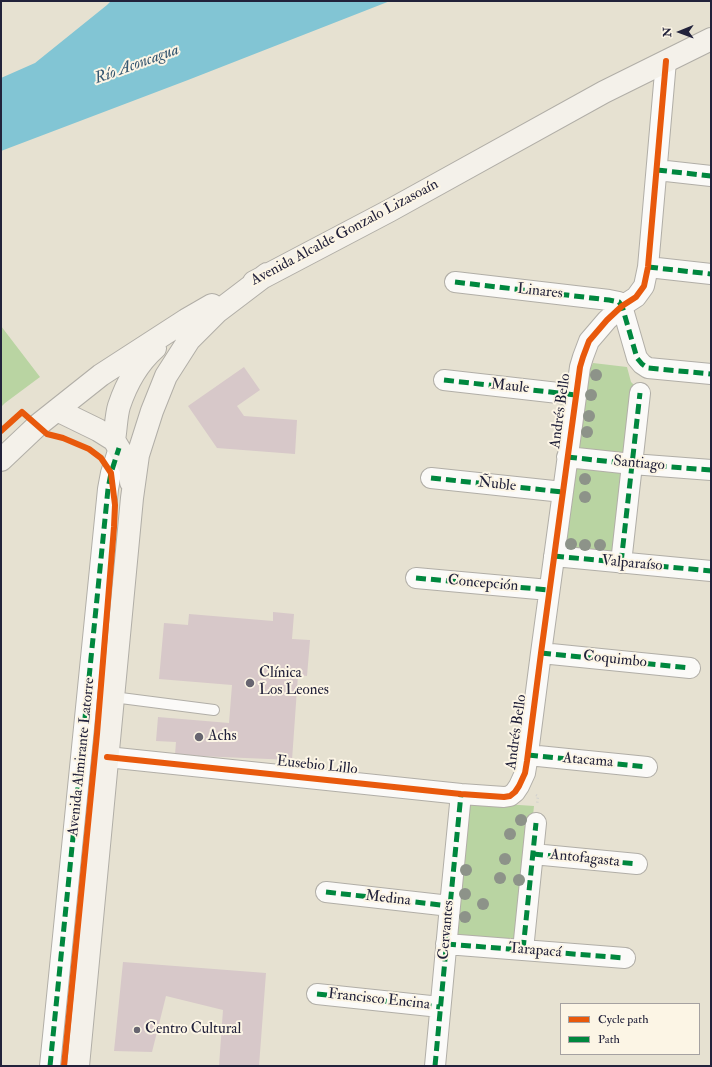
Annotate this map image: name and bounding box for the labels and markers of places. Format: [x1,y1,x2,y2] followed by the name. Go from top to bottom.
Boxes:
[259,665,329,700] place label: Clínica Los Leones
[244,677,256,689] marker: Clínica Los Leones
[208,728,237,746] place label: Achs
[193,731,205,743] marker: Achs
[145,1021,241,1039] place label: Centro Cultural
[132,1025,142,1035] marker: Centro Cultural

